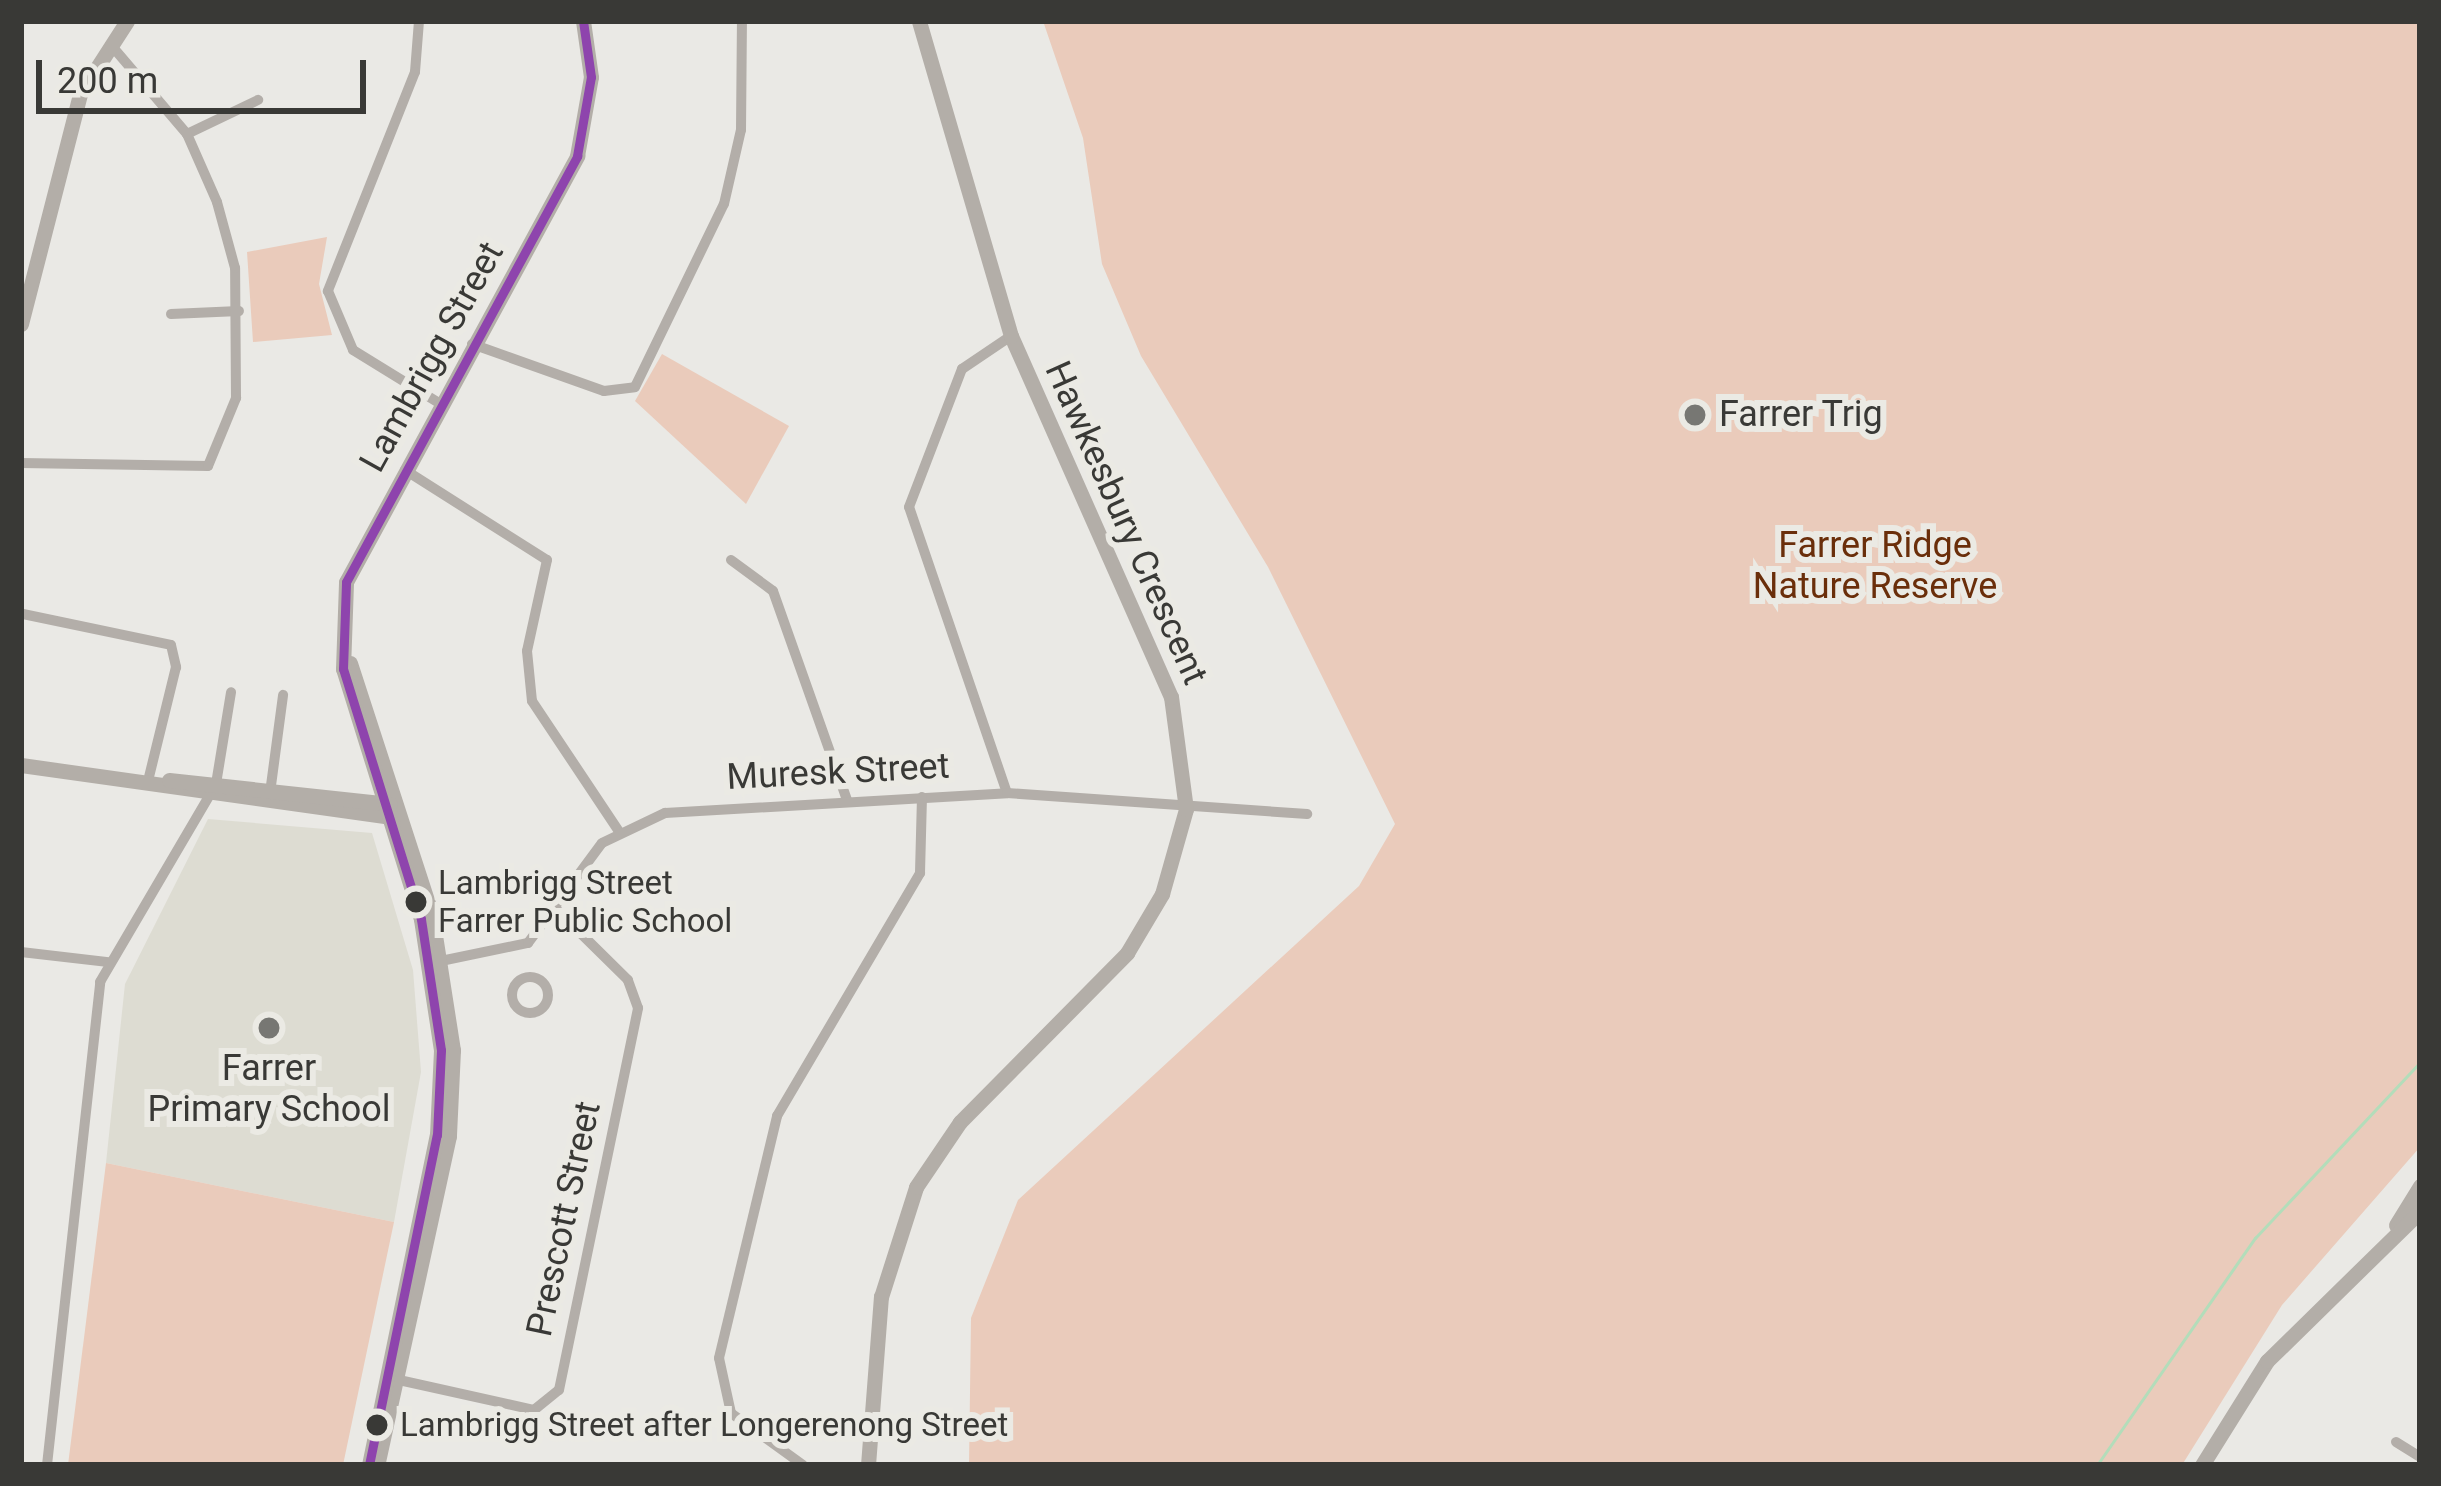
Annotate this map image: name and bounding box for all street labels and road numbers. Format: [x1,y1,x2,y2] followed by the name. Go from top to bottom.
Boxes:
[351,235,513,479] street label: Lambrigg Street
[1035,355,1217,691] street label: Hawkesbury Crescent
[726,745,950,799] street label: Muresk Street
[518,1098,610,1340] street label: Prescott Street

